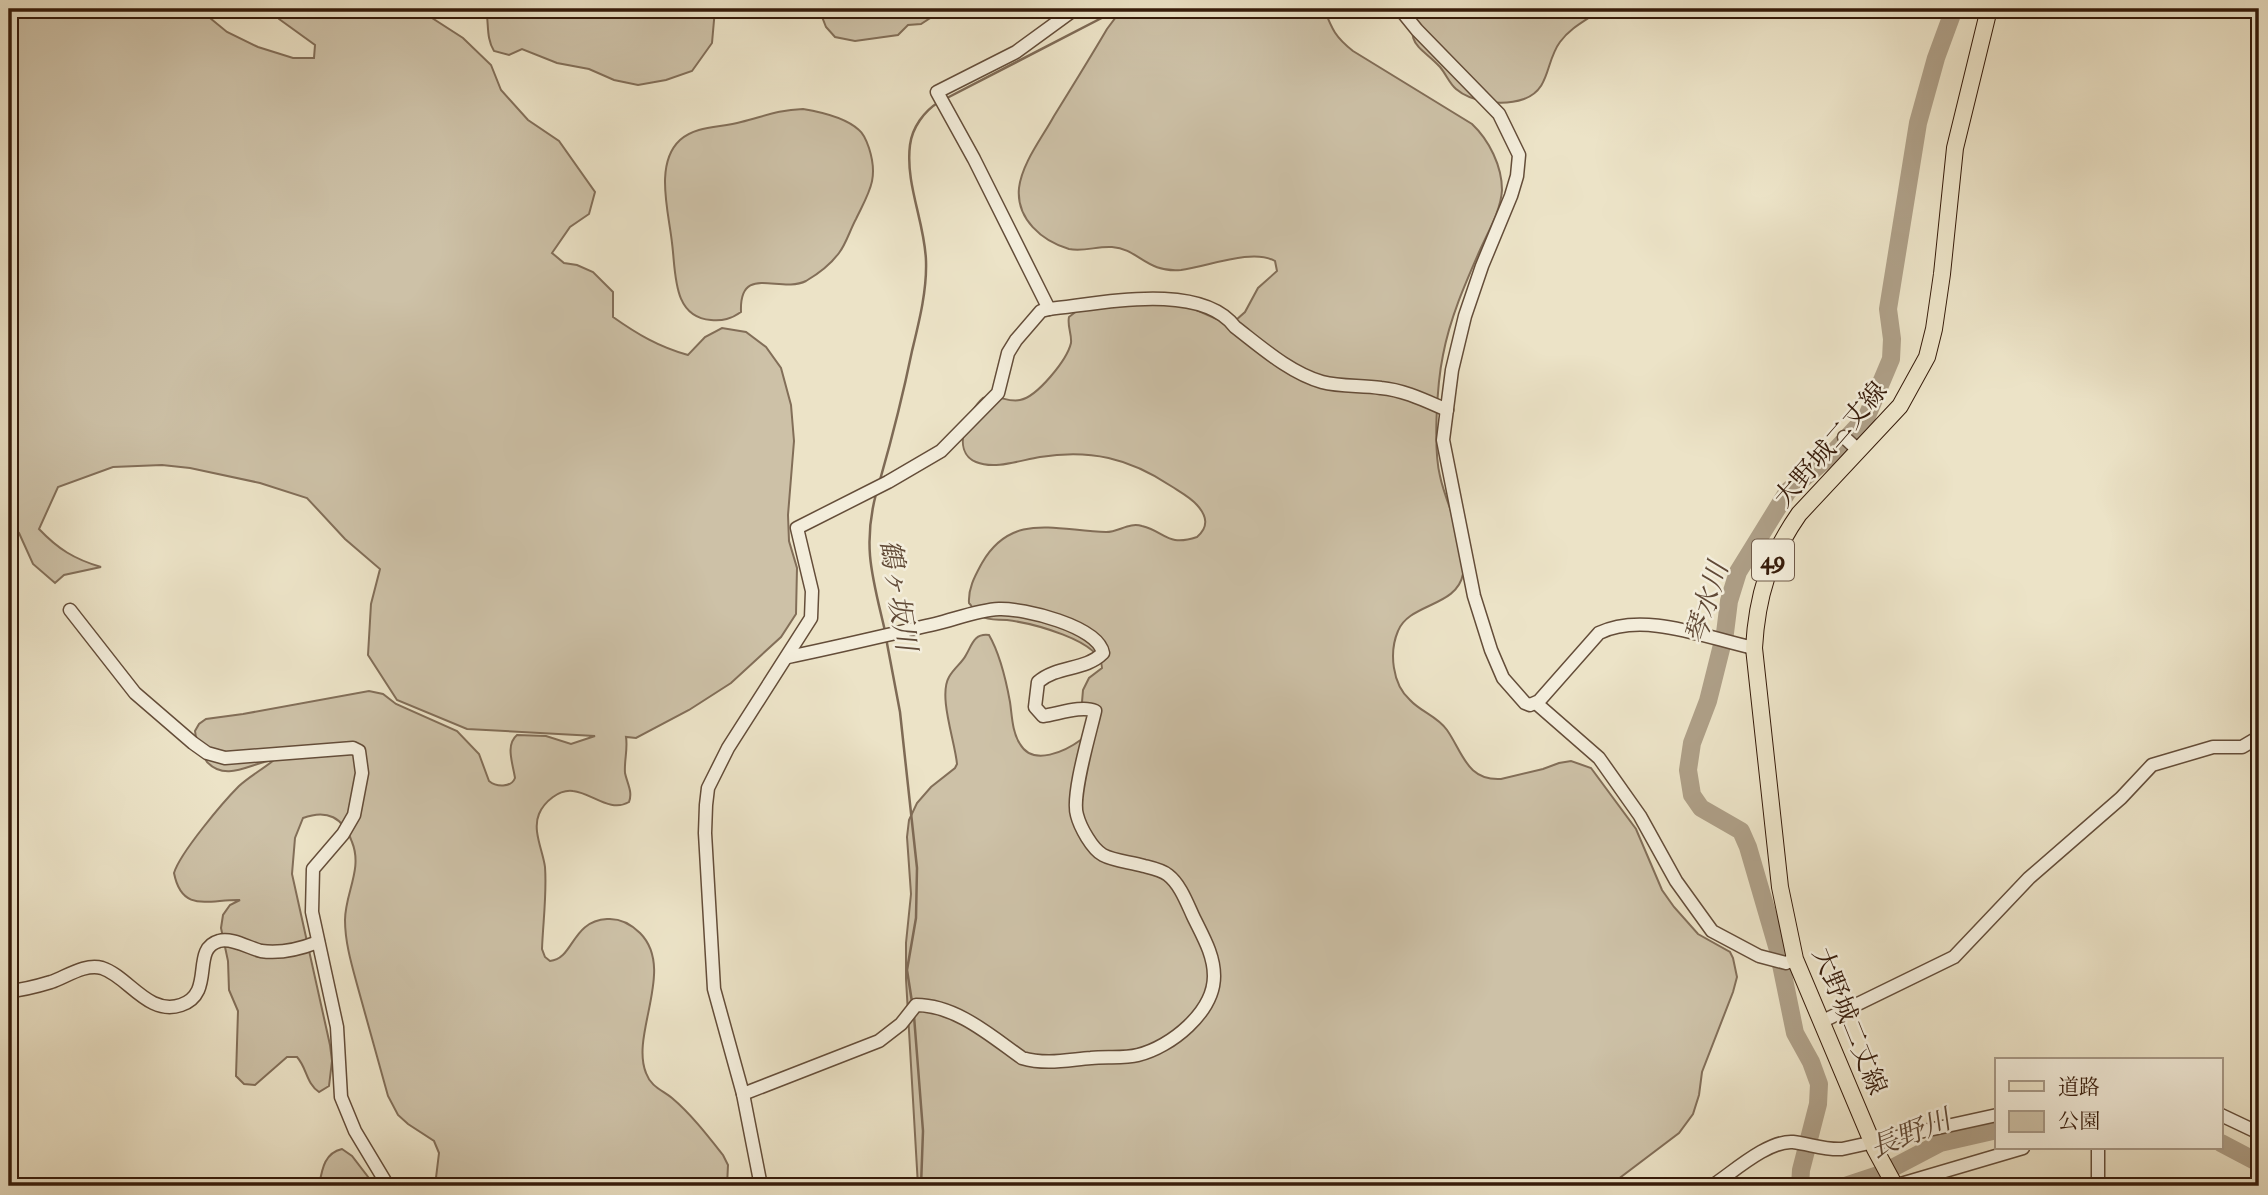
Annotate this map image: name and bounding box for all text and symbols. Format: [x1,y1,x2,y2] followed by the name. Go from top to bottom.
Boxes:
[1768,375,1894,514] street label: 大野城二丈線
[871,537,924,656] water label: 鶴ヶ坂川
[1752,540,1794,580] road number: 49
[1678,555,1737,649] water label: 琴水川
[1805,943,1893,1100] street label: 大野城二丈線
[1995,1058,2222,1150] legend
[2058,1074,2100,1101] text: 道路
[1865,1101,1959,1166] water label: 長野川
[2058,1108,2100,1135] text: 公園

